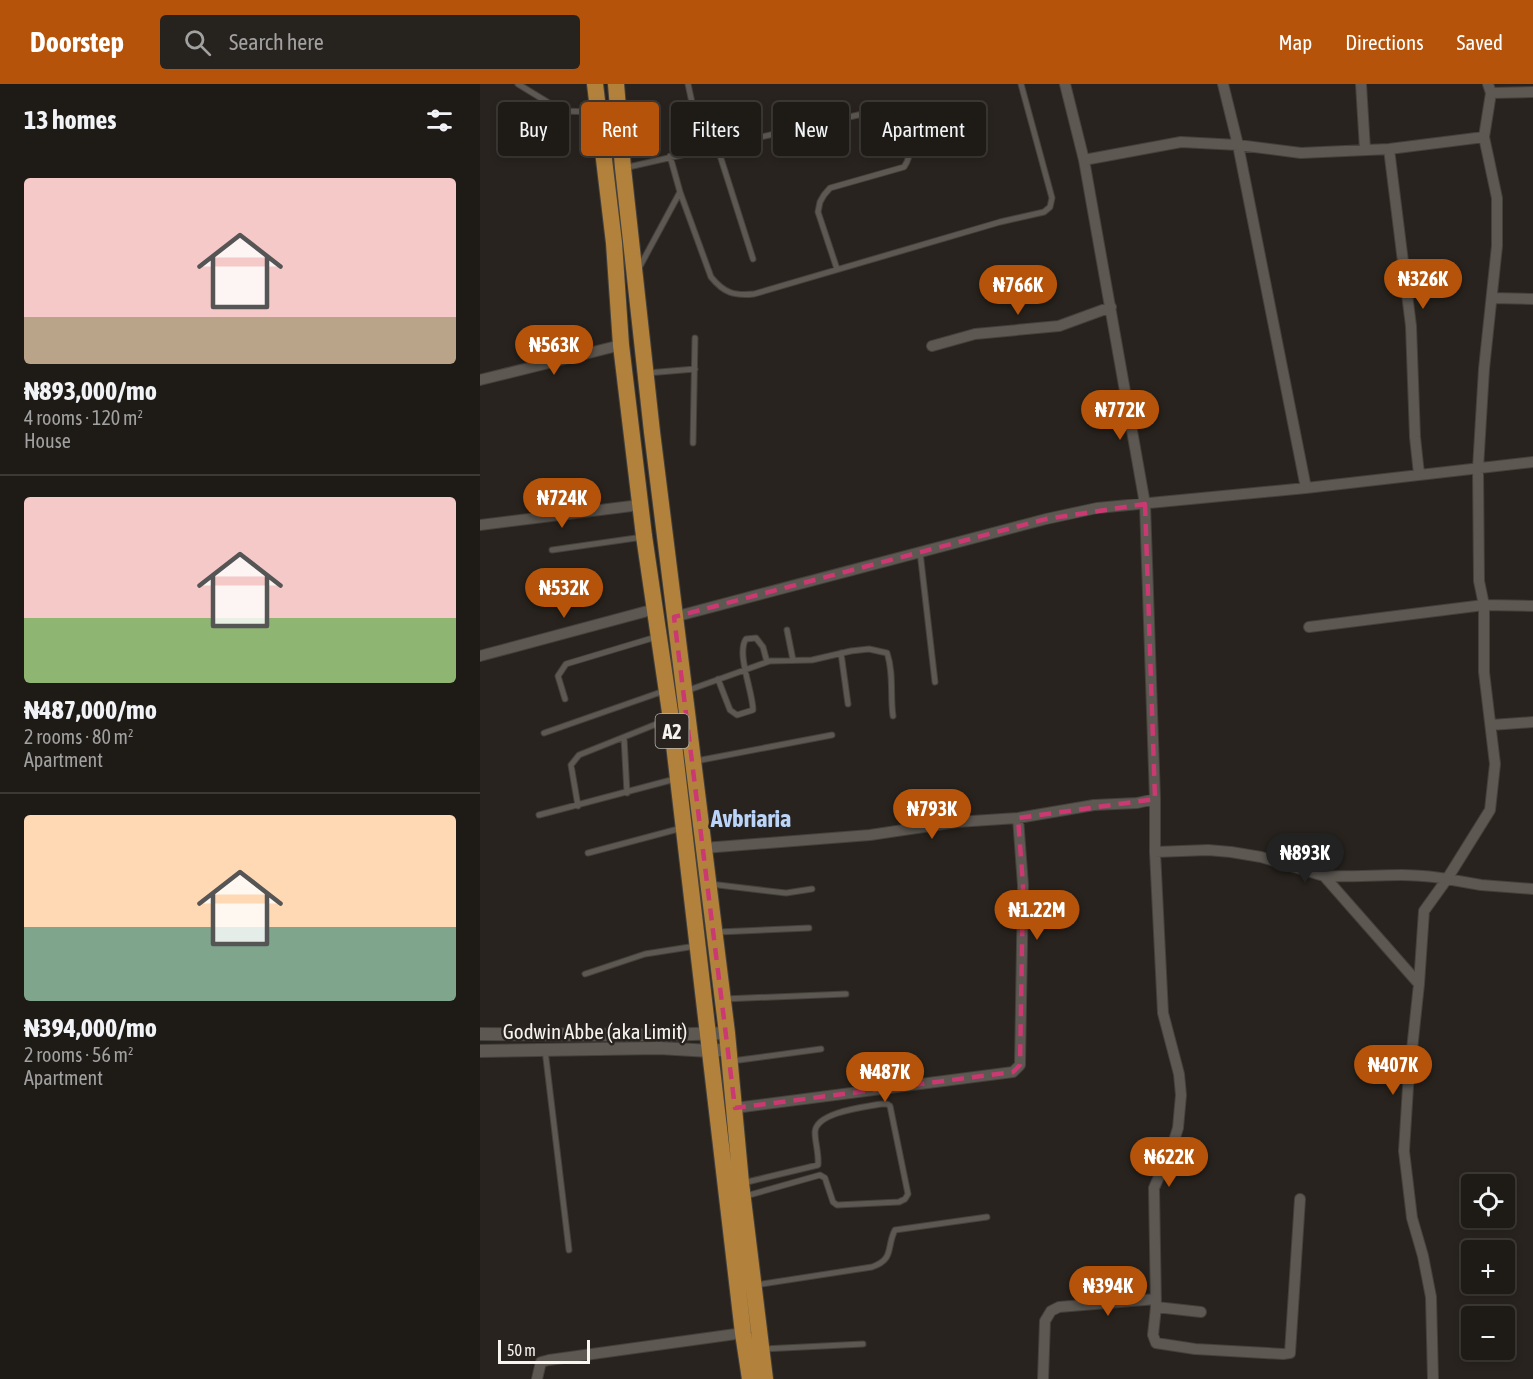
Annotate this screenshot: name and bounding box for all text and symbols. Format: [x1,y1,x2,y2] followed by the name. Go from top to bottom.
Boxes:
[160,15,580,69] search box
[30,26,124,58] text: Doorstep
[181,26,214,59] icon: search
[229,29,324,55] text: Search here
[1278,30,1312,54] text: Map
[1345,30,1424,54] text: Directions
[1457,30,1503,54] text: Saved
[498,102,569,156] chip: Buy
[581,102,659,156] chip: Rent
[671,102,761,156] chip: Filters
[773,102,849,156] chip: New
[861,102,986,156] chip: Apartment
[423,104,456,137] icon: filters
[24,105,117,135] text: 13 homes
[186,217,294,325] icon: home
[1381,259,1465,310] pin: ₦326K
[976,265,1060,316] pin: ₦766K
[1398,267,1448,290] text: ₦326K
[993,273,1043,296] text: ₦766K
[512,325,596,376] pin: ₦563K
[529,333,579,356] text: ₦563K
[24,376,157,406] text: ₦893,000/mo
[1078,390,1162,441] pin: ₦772K
[1095,398,1145,421] text: ₦772K
[24,406,143,429] text: 4 rooms · 120 m²
[24,429,71,452] text: House
[520,478,604,529] pin: ₦724K
[537,486,587,509] text: ₦724K
[186,536,294,644] icon: home
[522,568,606,619] pin: ₦532K
[539,576,589,599] text: ₦532K
[24,695,157,725] text: ₦487,000/mo
[656,714,688,748] road number: A2
[24,725,134,748] text: 2 rooms · 80 m²
[24,748,103,771] text: Apartment
[890,789,974,840] pin: ₦793K
[907,797,957,820] text: ₦793K
[710,805,791,832] district label: Avbriaria
[1263,833,1347,884] pin: ₦893K
[1280,841,1330,864] text: ₦893K
[186,854,294,962] icon: home
[988,890,1086,941] pin: ₦1.22M
[1009,898,1065,921] text: ₦1.22M
[24,1013,157,1043] text: ₦394,000/mo
[503,1019,687,1043] street label: Godwin Abbe (aka Limit)
[24,1043,134,1066] text: 2 rooms · 56 m²
[1351,1045,1435,1096] pin: ₦407K
[843,1052,927,1103] pin: ₦487K
[1368,1053,1418,1076] text: ₦407K
[860,1060,910,1083] text: ₦487K
[24,1066,103,1089] text: Apartment
[1127,1137,1211,1188] pin: ₦622K
[1144,1145,1194,1168] text: ₦622K
[1461,1174,1515,1360] map controls
[1461,1174,1515,1228] button: locate
[1461,1240,1515,1294] button: +
[1066,1266,1150,1317] pin: ₦394K
[1083,1274,1133,1297] text: ₦394K
[1461,1306,1515,1360] button: −
[498,1337,590,1364] scale bar
[507,1341,536,1359] text: 50 m

